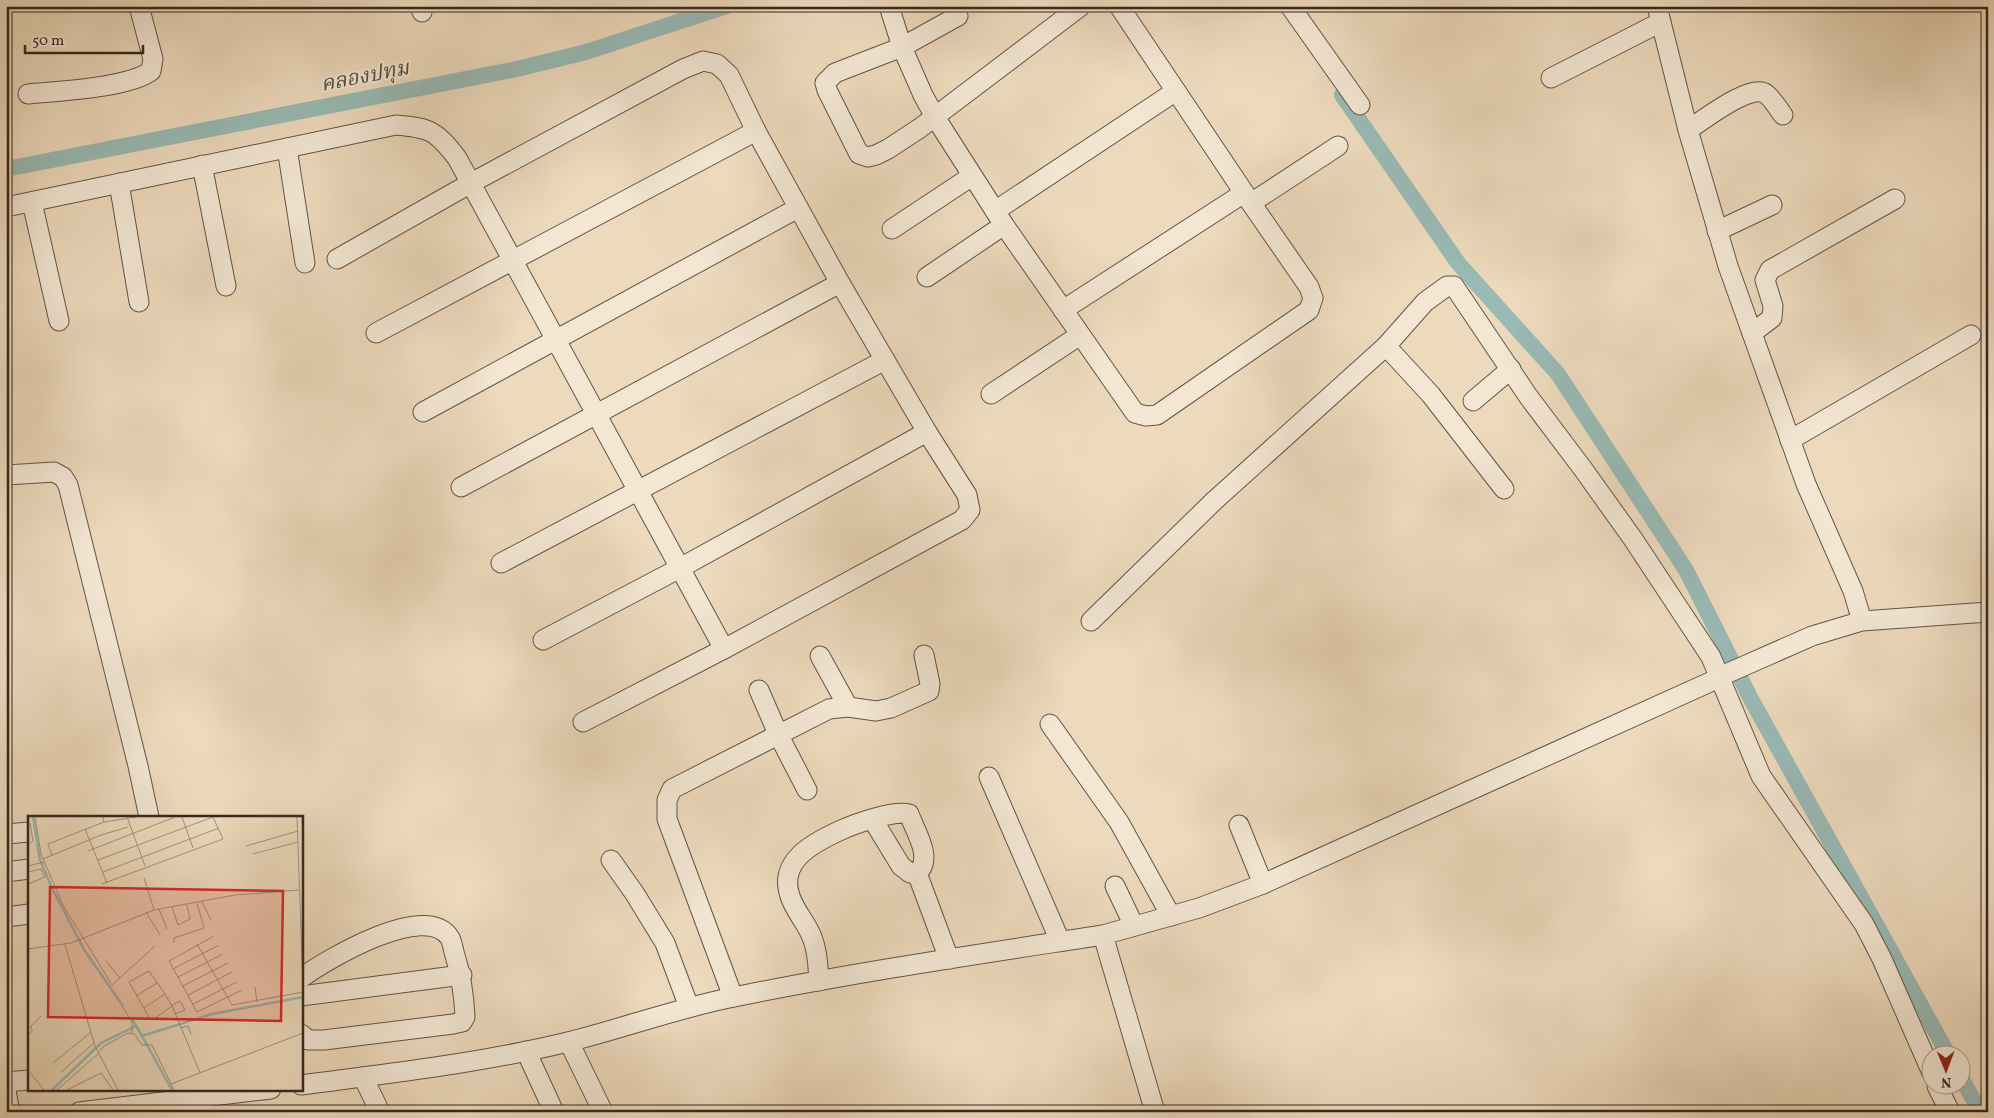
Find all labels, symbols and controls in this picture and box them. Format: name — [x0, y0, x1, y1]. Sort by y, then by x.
scale bar — [25, 22, 142, 54]
text: 50 m — [32, 31, 64, 52]
water label: คลองปทุม — [318, 54, 413, 100]
inset map — [28, 816, 302, 1090]
north arrow — [1922, 1046, 1972, 1096]
text: N — [1941, 1072, 1951, 1091]

